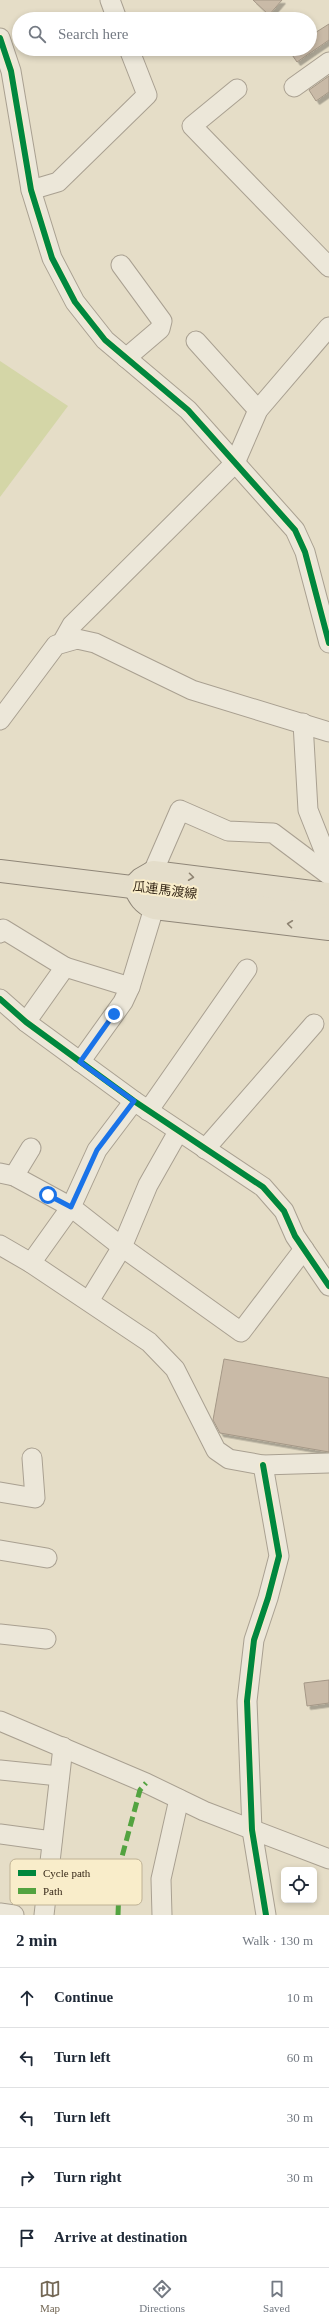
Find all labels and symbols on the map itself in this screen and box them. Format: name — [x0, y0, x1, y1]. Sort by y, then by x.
one-way arrow — [188, 872, 194, 881]
street label: 瓜連馬渡線 — [132, 879, 198, 901]
one-way arrow — [287, 920, 293, 929]
route end — [105, 1005, 123, 1023]
route start — [39, 1186, 57, 1204]
legend — [10, 1859, 142, 1905]
text: Cycle path — [43, 1867, 91, 1879]
text: Path — [43, 1885, 63, 1897]

